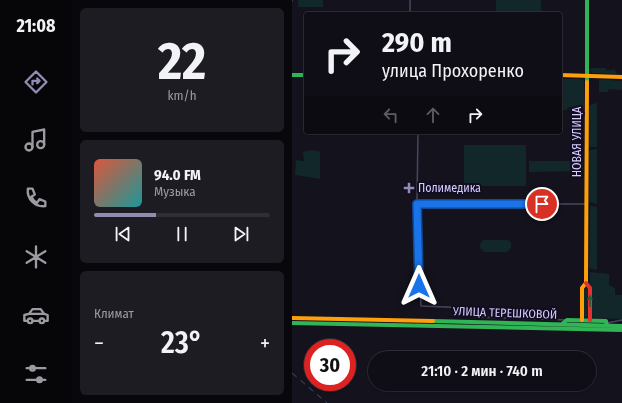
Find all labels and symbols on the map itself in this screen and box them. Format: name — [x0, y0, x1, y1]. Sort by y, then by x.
street label: НОВАЯ УЛИЦА — [570, 106, 584, 177]
place label: Полимедика — [418, 181, 481, 195]
marker: Полимедика — [403, 182, 415, 194]
pin — [525, 187, 559, 221]
position arrow — [398, 265, 440, 307]
one-way arrow — [587, 294, 593, 307]
street label: УЛИЦА ТЕРЕШКОВОЙ — [452, 303, 557, 322]
speed limit sign: 30 — [304, 339, 356, 391]

